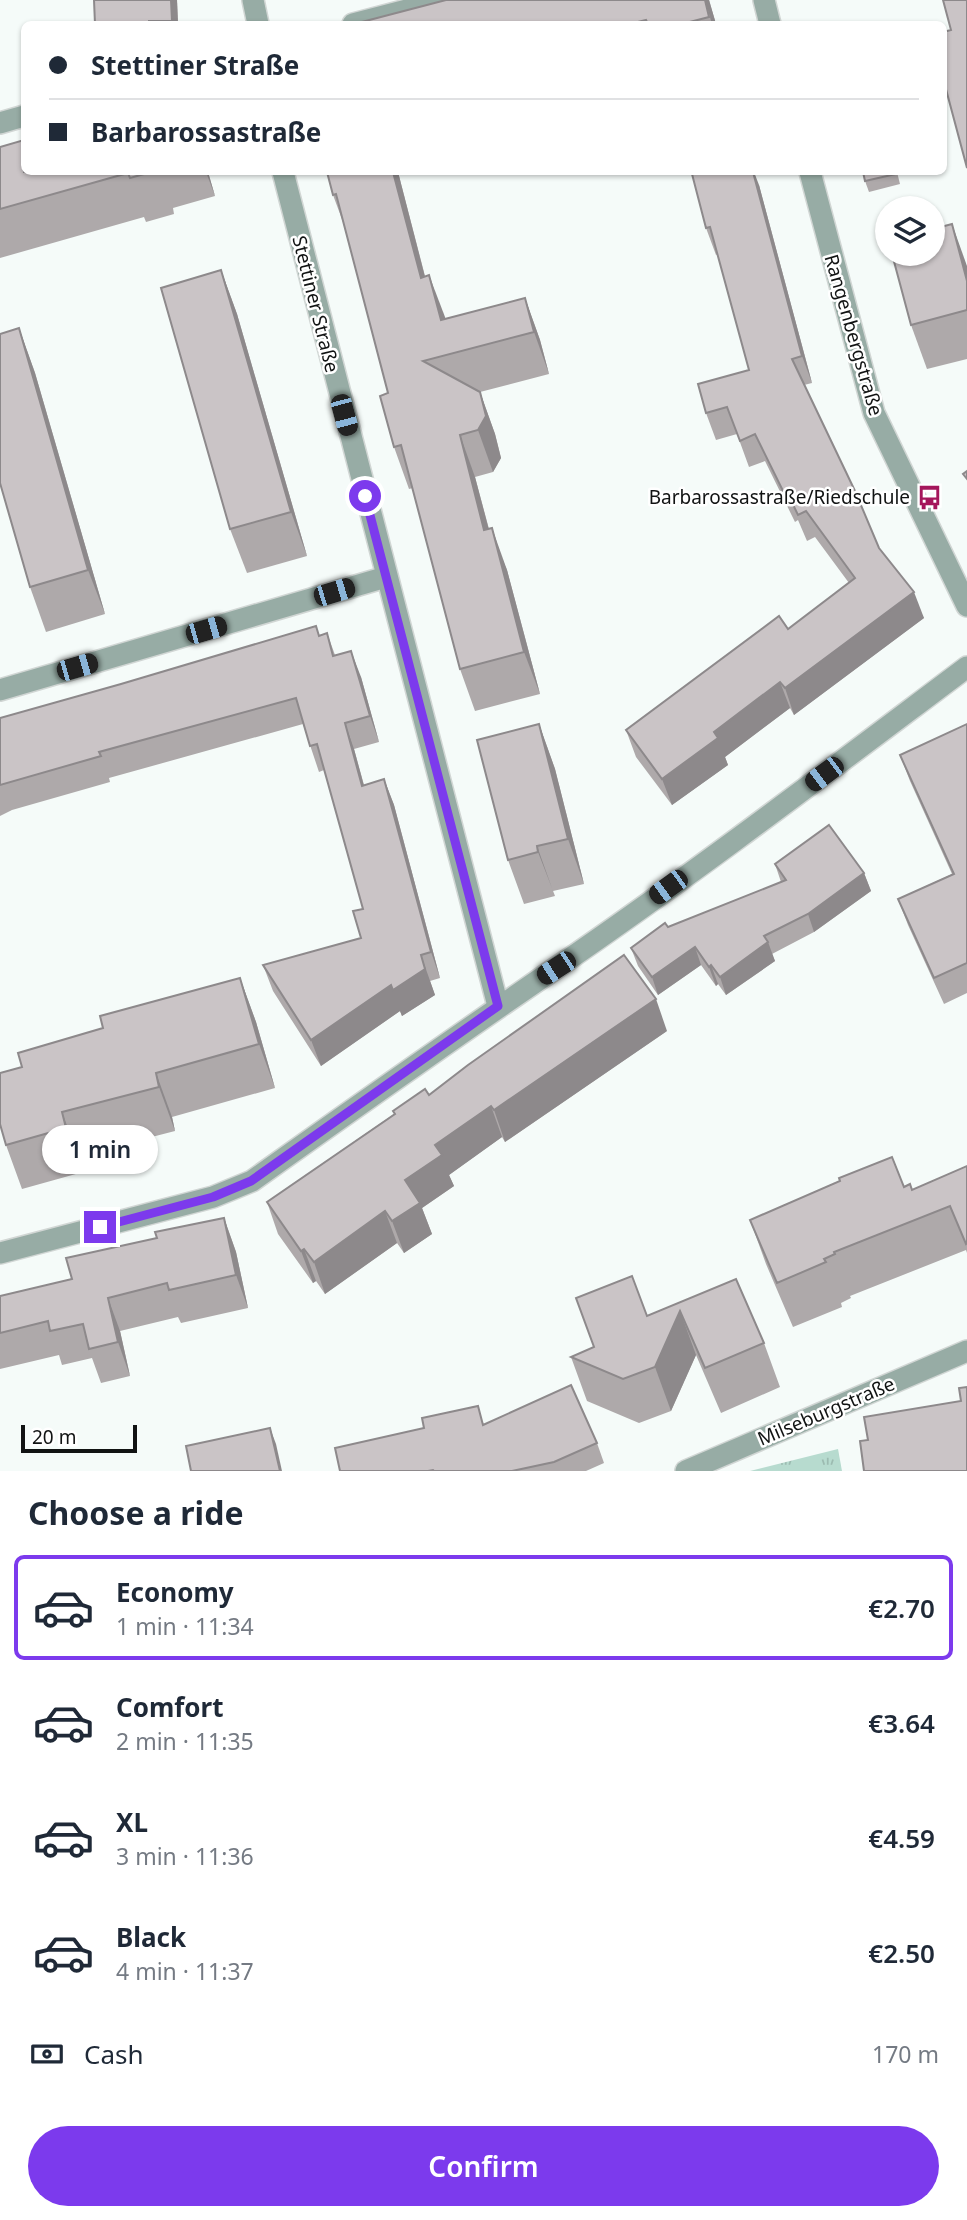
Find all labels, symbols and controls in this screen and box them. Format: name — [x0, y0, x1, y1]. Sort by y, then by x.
text: Stettiner Straße — [91, 47, 299, 83]
text: Barbarossastraße — [91, 114, 321, 150]
map controls — [875, 196, 945, 266]
button: layers — [875, 196, 945, 266]
street label: Stettiner Straße — [286, 233, 346, 375]
street label: Rangenbergstraße — [819, 251, 889, 419]
car — [329, 392, 360, 438]
route start — [349, 480, 381, 512]
bus stop icon: Barbarossastraße/Riedschule — [916, 483, 944, 511]
place label: Barbarossastraße/Riedschule — [649, 484, 910, 510]
car — [311, 576, 358, 608]
car — [183, 614, 230, 646]
car — [54, 651, 101, 683]
car — [801, 753, 848, 795]
car — [645, 866, 692, 908]
car — [533, 948, 580, 988]
callout: 1 min — [42, 1126, 158, 1174]
text: 1 min — [69, 1133, 131, 1165]
route end — [84, 1211, 116, 1243]
street label: Milseburgstraße — [754, 1370, 898, 1452]
scale bar — [21, 1422, 136, 1454]
text: 20 m — [32, 1424, 76, 1450]
text: Choose a ride — [28, 1491, 244, 1534]
text: Economy — [116, 1574, 234, 1610]
icon: car — [32, 1576, 95, 1639]
text: €2.70 — [868, 1590, 935, 1626]
text: 1 min · 11:34 — [116, 1610, 254, 1642]
text: Comfort — [116, 1689, 224, 1725]
icon: car — [32, 1691, 95, 1754]
text: €3.64 — [868, 1705, 935, 1741]
text: 2 min · 11:35 — [116, 1725, 254, 1757]
text: XL — [116, 1804, 148, 1840]
icon: car — [32, 1806, 95, 1869]
text: €4.59 — [868, 1820, 935, 1856]
text: 3 min · 11:36 — [116, 1840, 254, 1872]
text: Black — [116, 1919, 186, 1955]
icon: car — [32, 1921, 95, 1984]
text: €2.50 — [868, 1935, 935, 1971]
text: 4 min · 11:37 — [116, 1955, 254, 1987]
icon: cash — [28, 2035, 66, 2073]
text: Cash — [84, 2036, 144, 2072]
text: 170 m — [872, 2038, 939, 2070]
button: Confirm — [28, 2126, 939, 2206]

